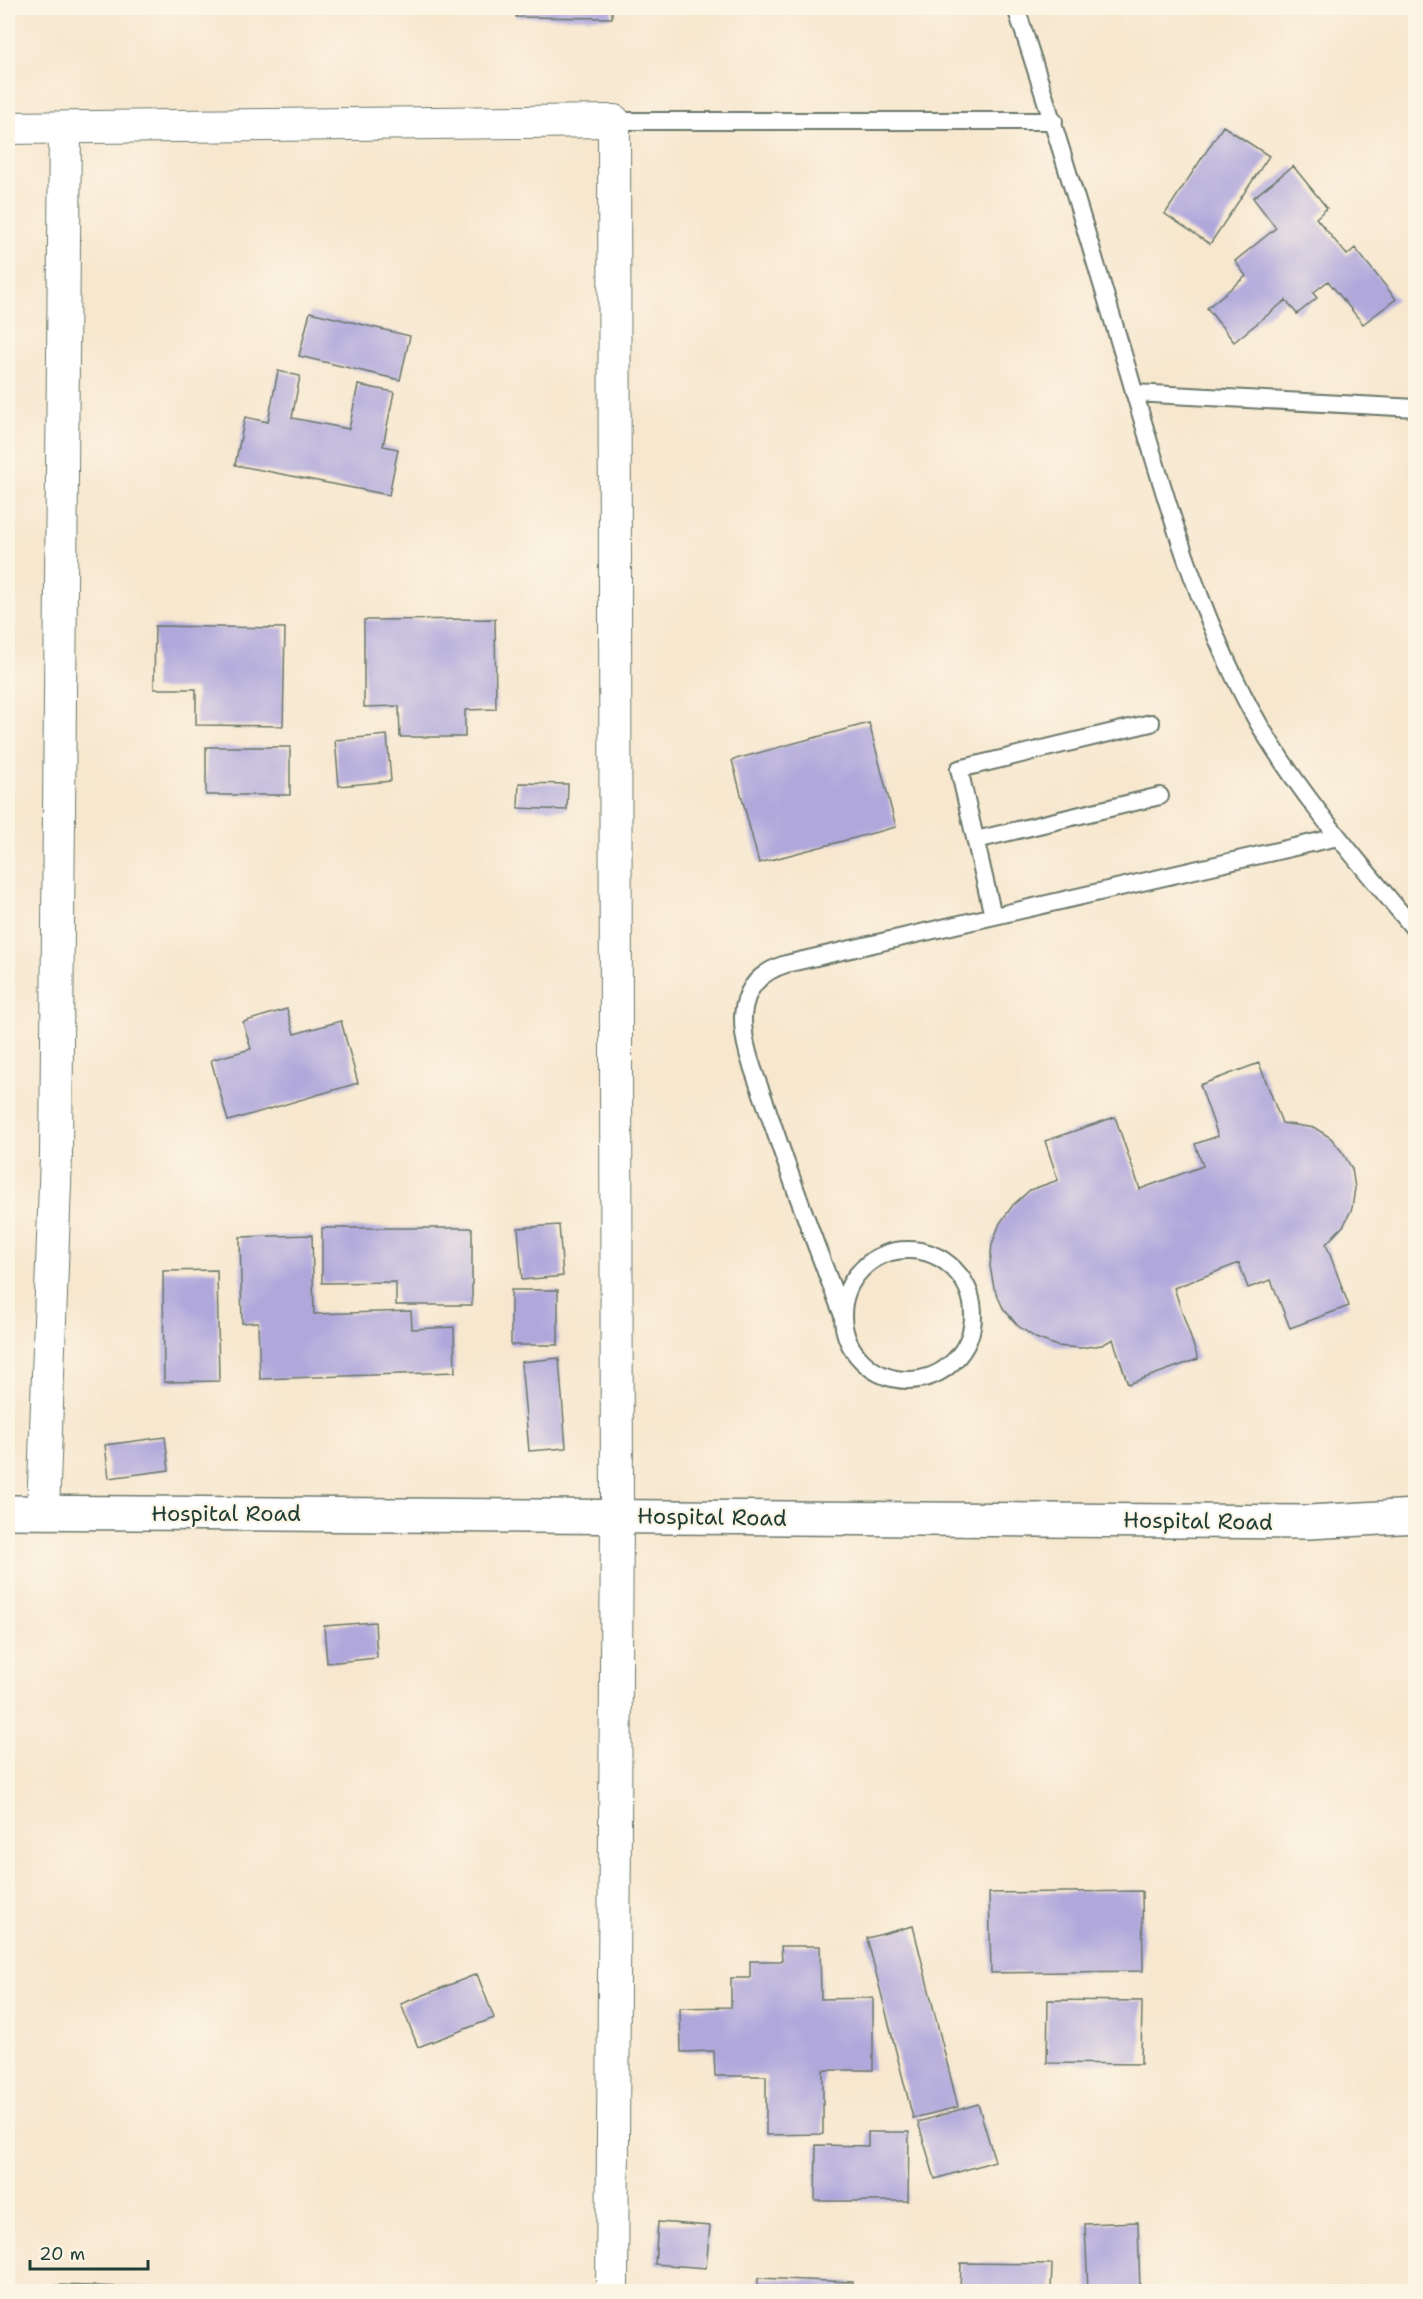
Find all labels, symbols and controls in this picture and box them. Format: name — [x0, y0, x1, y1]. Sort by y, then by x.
street label: Hospital Road — [151, 1499, 301, 1528]
street label: Hospital Road — [637, 1501, 787, 1533]
street label: Hospital Road — [1123, 1505, 1273, 1537]
scale bar — [30, 2233, 148, 2271]
text: 20 m — [39, 2242, 85, 2266]

